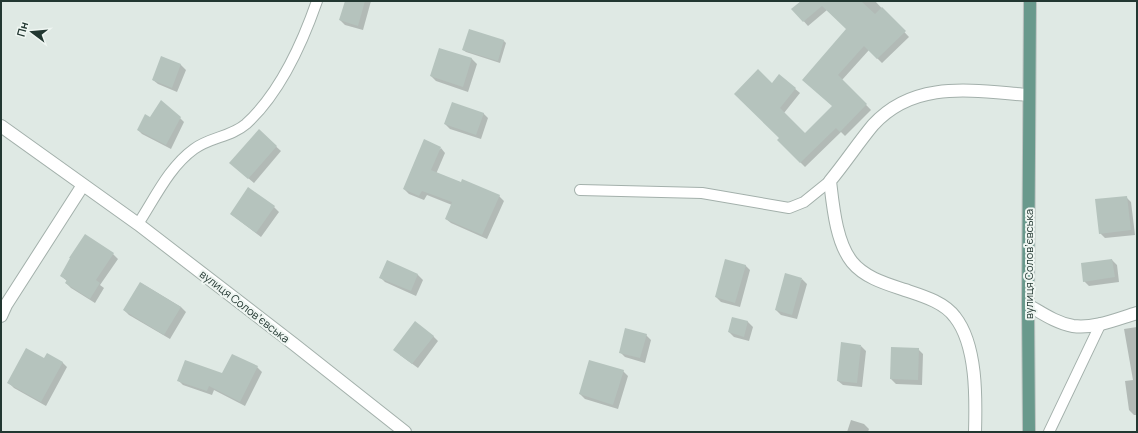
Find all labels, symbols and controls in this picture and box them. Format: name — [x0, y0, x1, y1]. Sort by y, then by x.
north arrow — [12, 12, 52, 52]
text: Пн — [13, 20, 31, 38]
street label: вулиця Соловʼєвська — [1021, 209, 1036, 319]
street label: вулиця Соловʼєвська — [197, 266, 293, 346]

